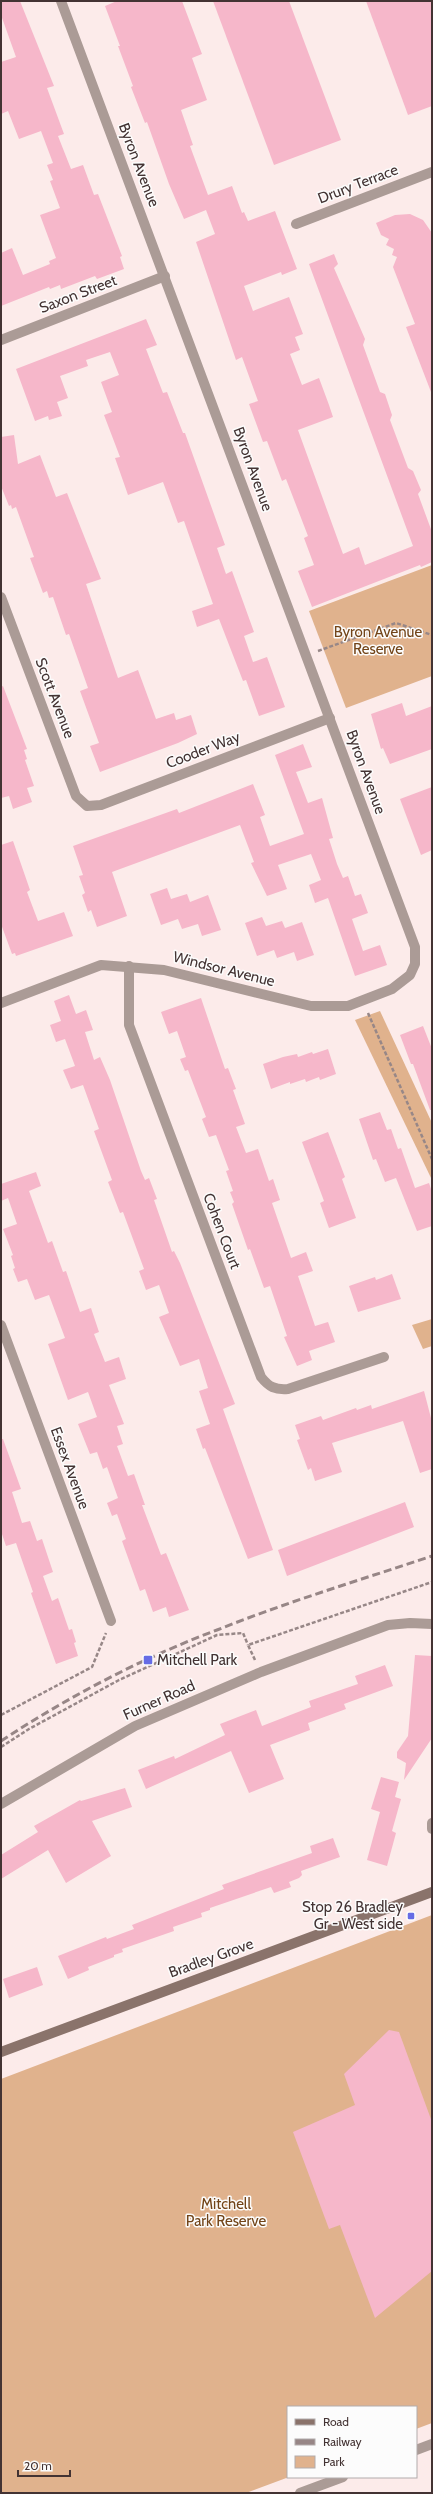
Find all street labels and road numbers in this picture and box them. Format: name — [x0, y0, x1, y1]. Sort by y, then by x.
street label: Byron Avenue — [115, 121, 163, 210]
street label: Drury Terrace — [315, 160, 401, 208]
street label: Saxon Street — [37, 271, 119, 317]
street label: Byron Avenue — [229, 424, 277, 514]
street label: Scott Avenue — [31, 655, 79, 741]
street label: Byron Avenue — [342, 727, 390, 817]
street label: Cooder Way — [163, 728, 243, 772]
street label: Windsor Avenue — [171, 948, 277, 990]
street label: Cohen Court — [199, 1191, 245, 1271]
street label: Essex Avenue — [47, 1424, 93, 1512]
street label: Furner Road — [120, 1676, 198, 1724]
street label: Bradley Grove — [166, 1934, 256, 1982]

